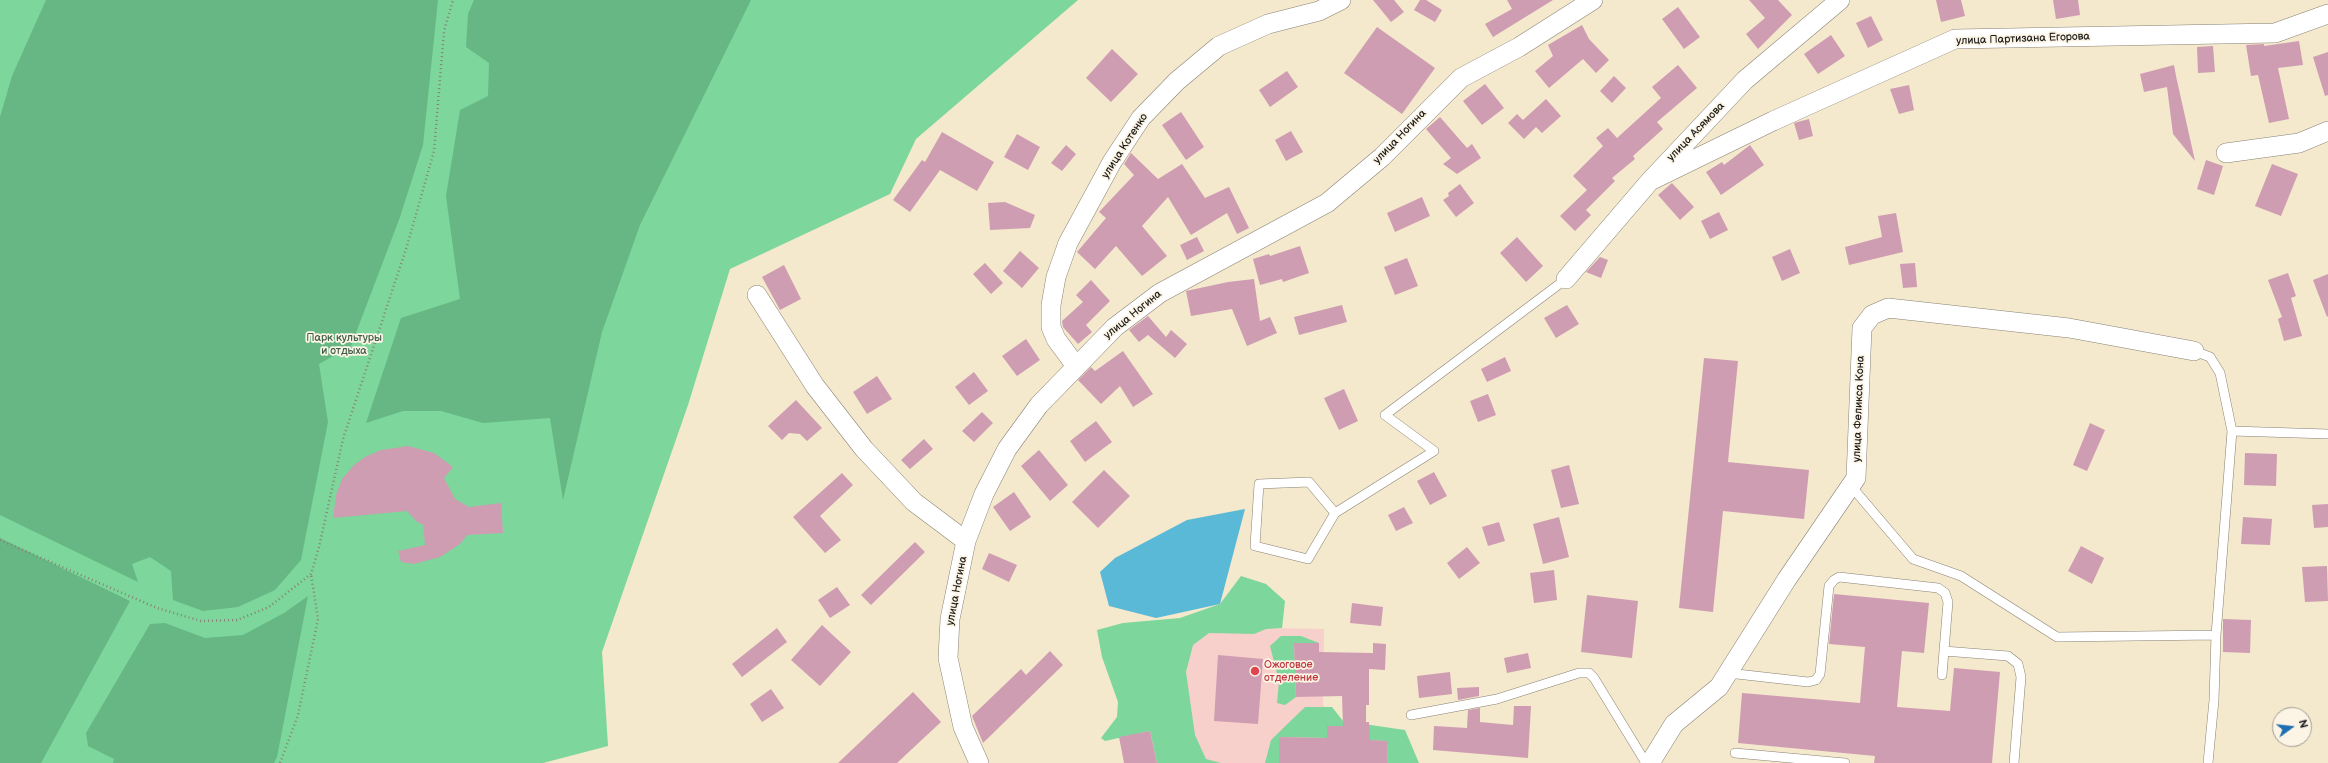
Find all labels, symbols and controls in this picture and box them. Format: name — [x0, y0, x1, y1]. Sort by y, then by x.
street label: улица Партизана Егорова — [1956, 30, 2090, 48]
street label: улица Асямова — [1665, 100, 1727, 164]
street label: улица Ногина — [1371, 107, 1429, 167]
street label: улица Котенко — [1099, 111, 1151, 181]
street label: улица Ногина — [1101, 288, 1165, 342]
park label: Парк культуры и отдыха — [306, 331, 382, 357]
street label: улица Феликса Кона — [1851, 356, 1867, 462]
street label: улица Ногина — [944, 555, 970, 627]
place label: Ожоговое отделение — [1264, 658, 1318, 684]
marker: Ожоговое отделение — [1249, 665, 1261, 677]
north arrow — [2272, 707, 2312, 747]
text: N — [2296, 718, 2310, 730]

